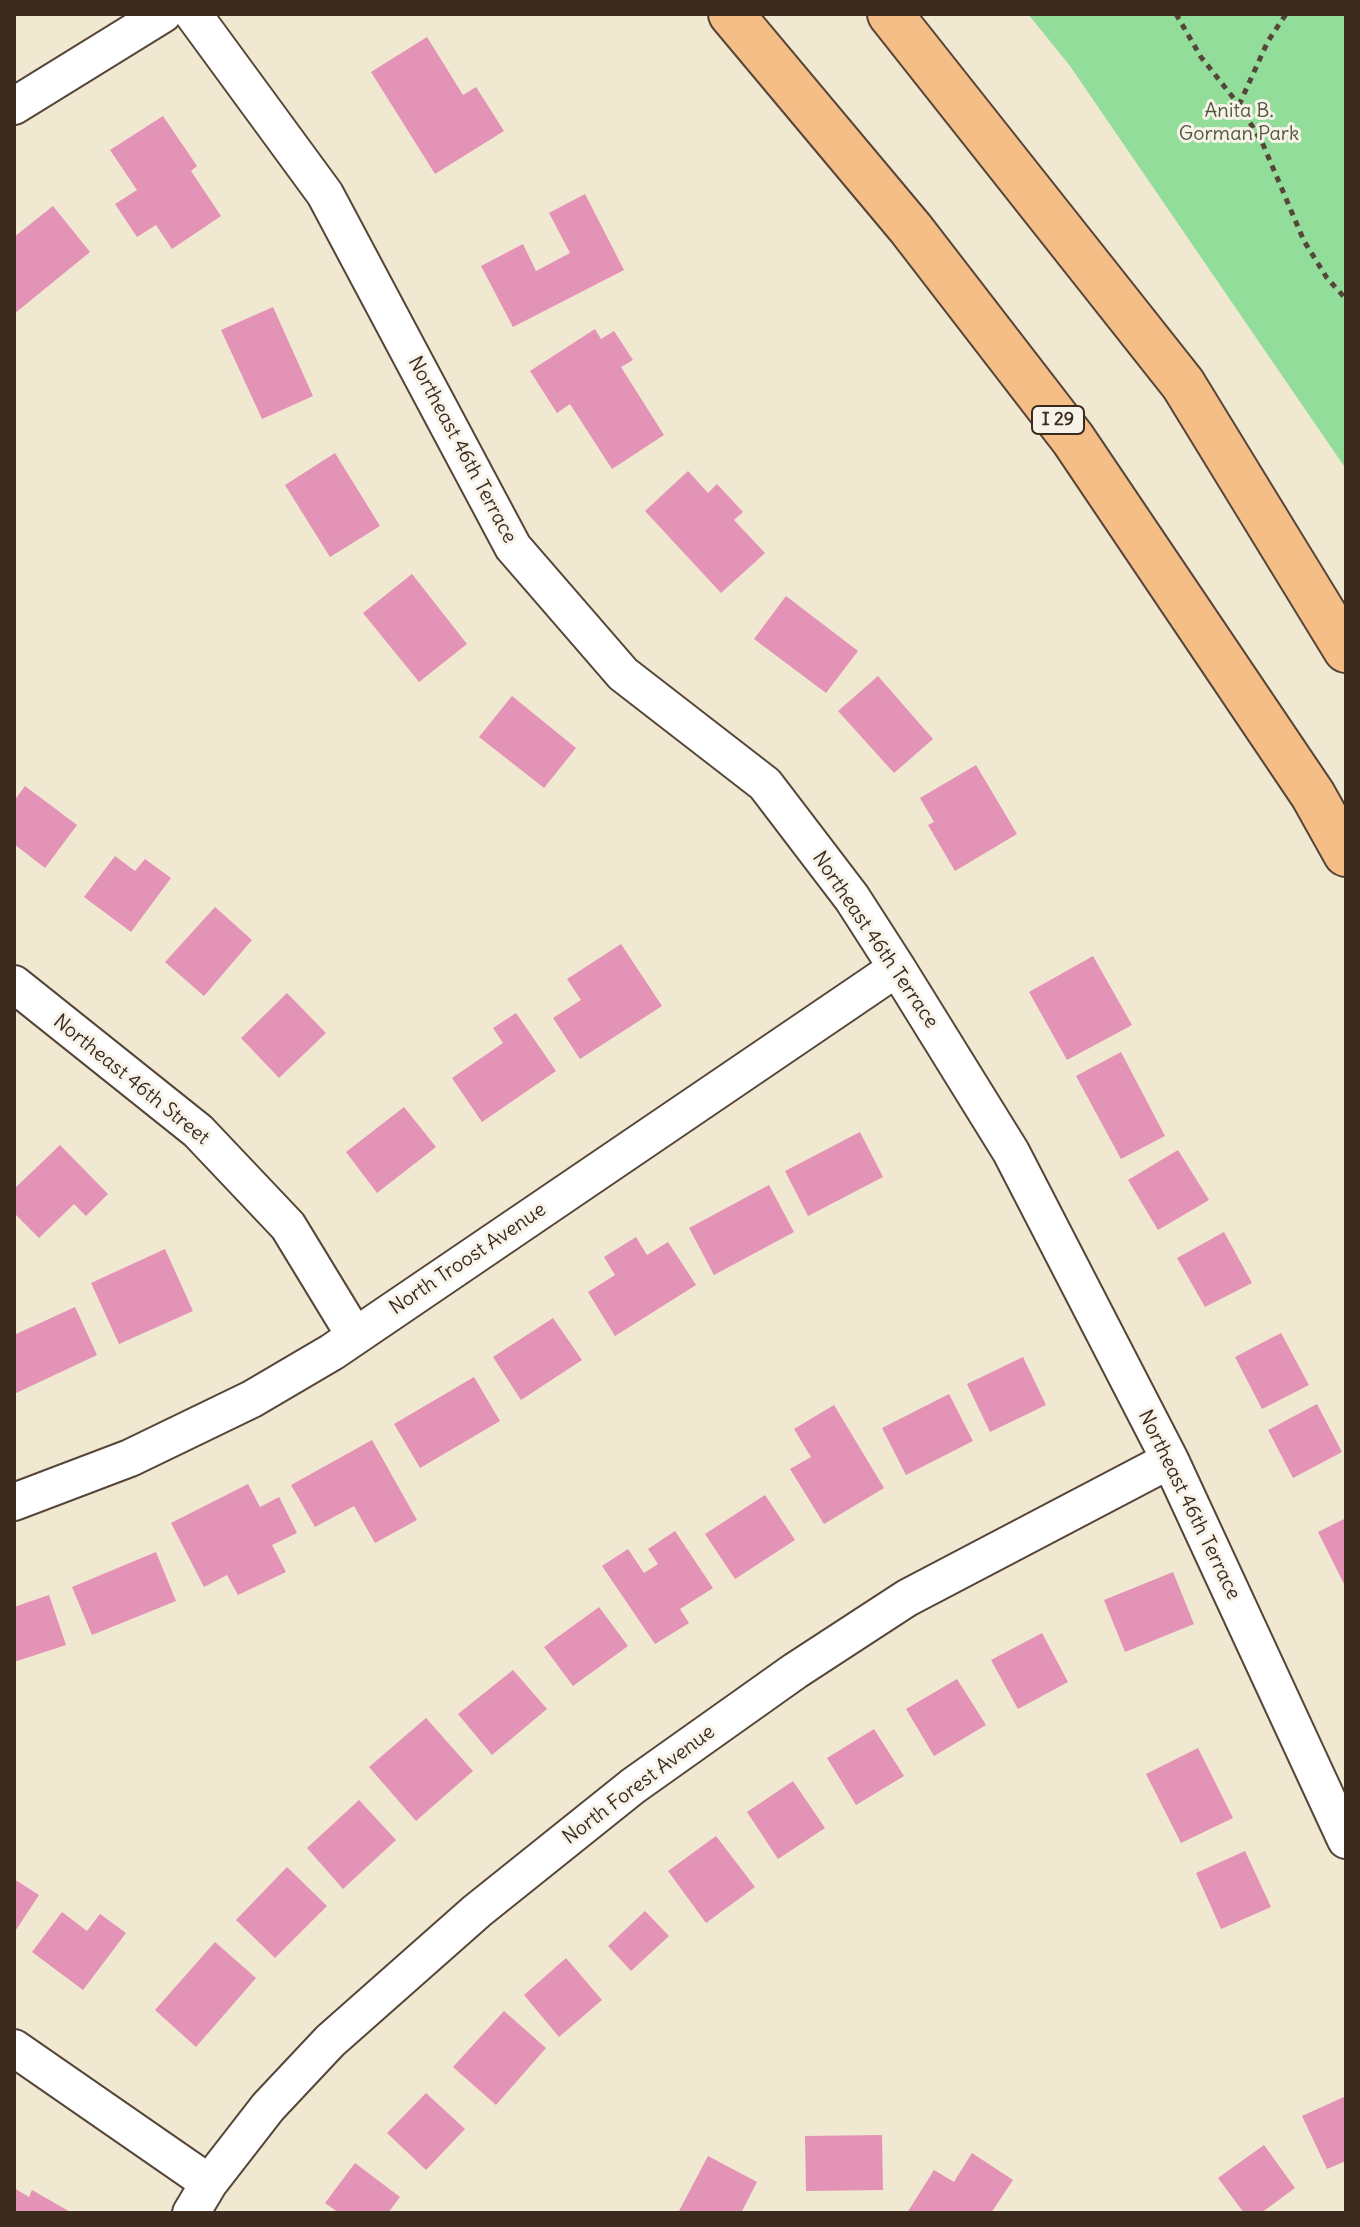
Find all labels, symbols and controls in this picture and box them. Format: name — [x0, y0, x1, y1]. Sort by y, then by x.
park label: Anita B. Gorman Park — [1179, 99, 1299, 146]
street label: Northeast 46th Terrace — [403, 352, 521, 548]
road number: I 29 — [1032, 406, 1084, 434]
street label: Northeast 46th Terrace — [807, 847, 943, 1033]
street label: Northeast 46th Street — [48, 1010, 214, 1150]
street label: North Troost Avenue — [385, 1198, 551, 1320]
street label: Northeast 46th Terrace — [1133, 1406, 1245, 1604]
street label: North Forest Avenue — [558, 1720, 720, 1850]

